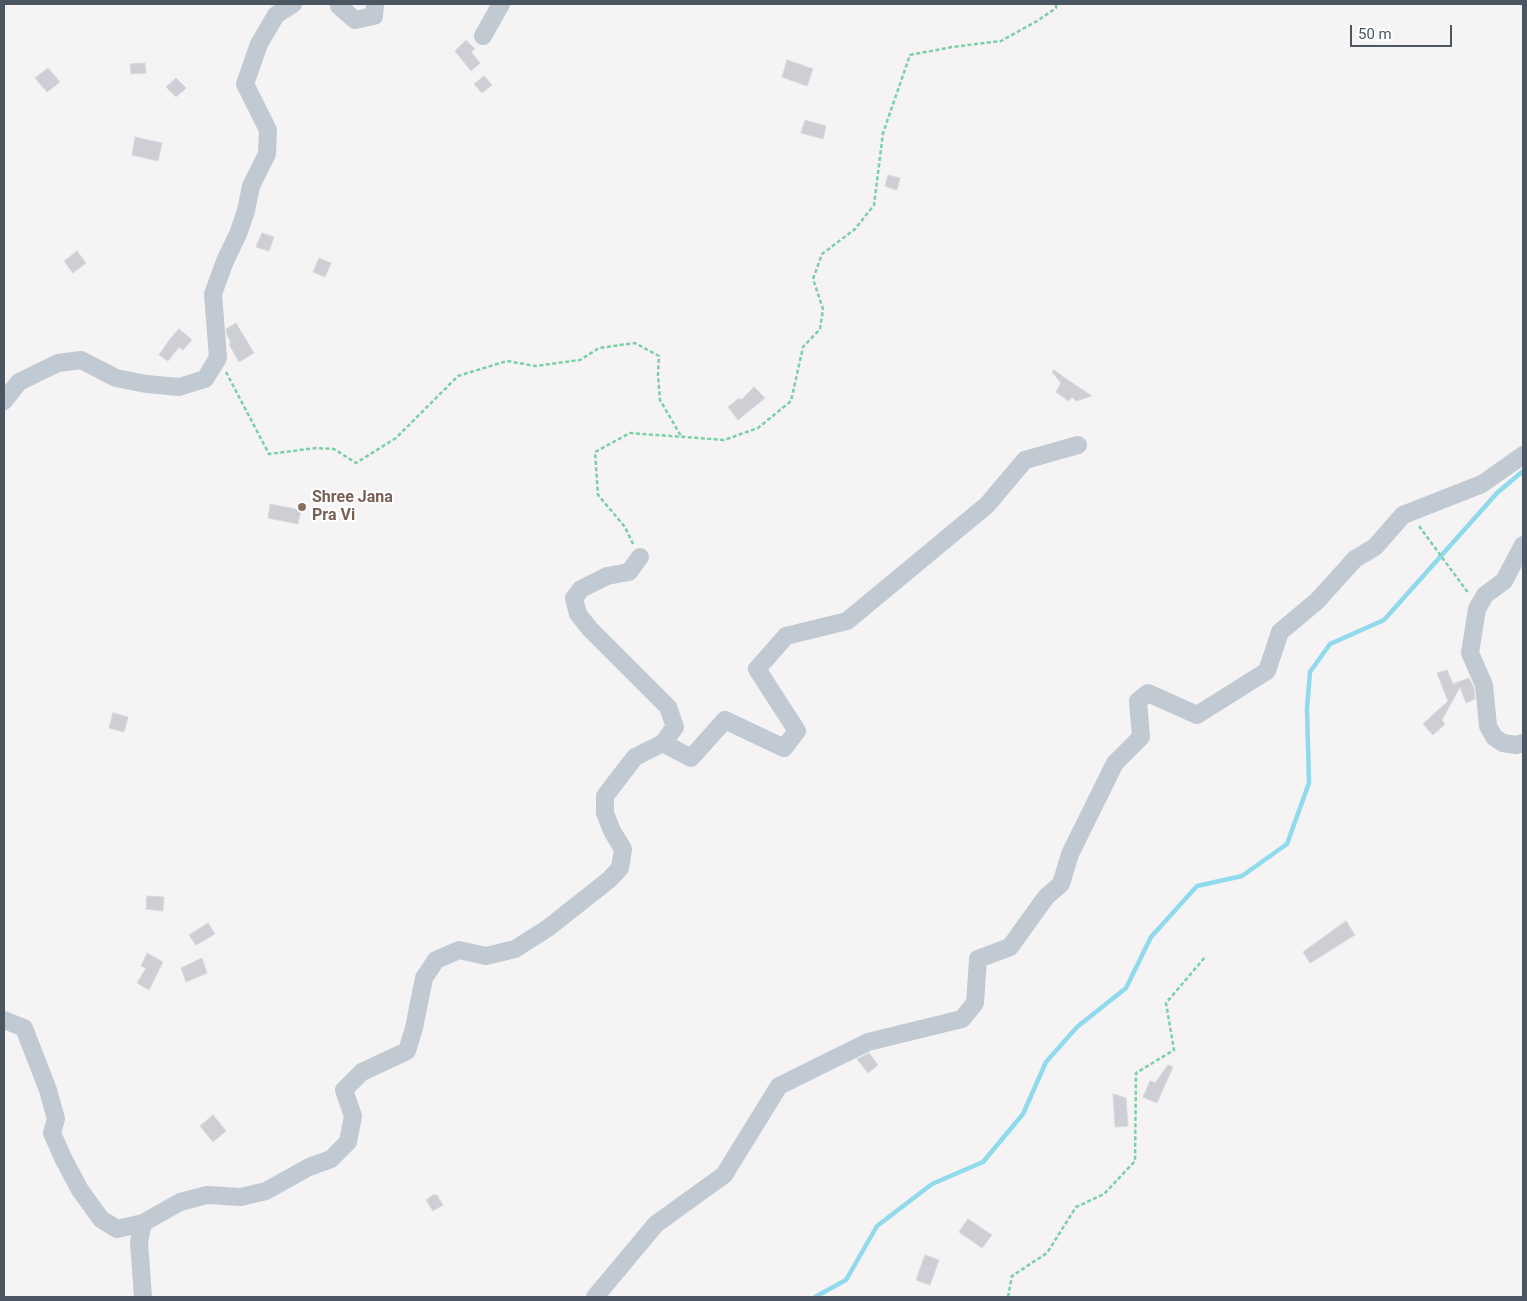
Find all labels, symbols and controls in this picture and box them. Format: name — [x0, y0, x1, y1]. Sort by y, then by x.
scale bar — [1352, 15, 1454, 47]
text: 50 m — [1358, 25, 1392, 43]
place label: Shree Jana Pra Vi — [312, 488, 393, 526]
marker: Shree Jana Pra Vi — [296, 501, 308, 513]

